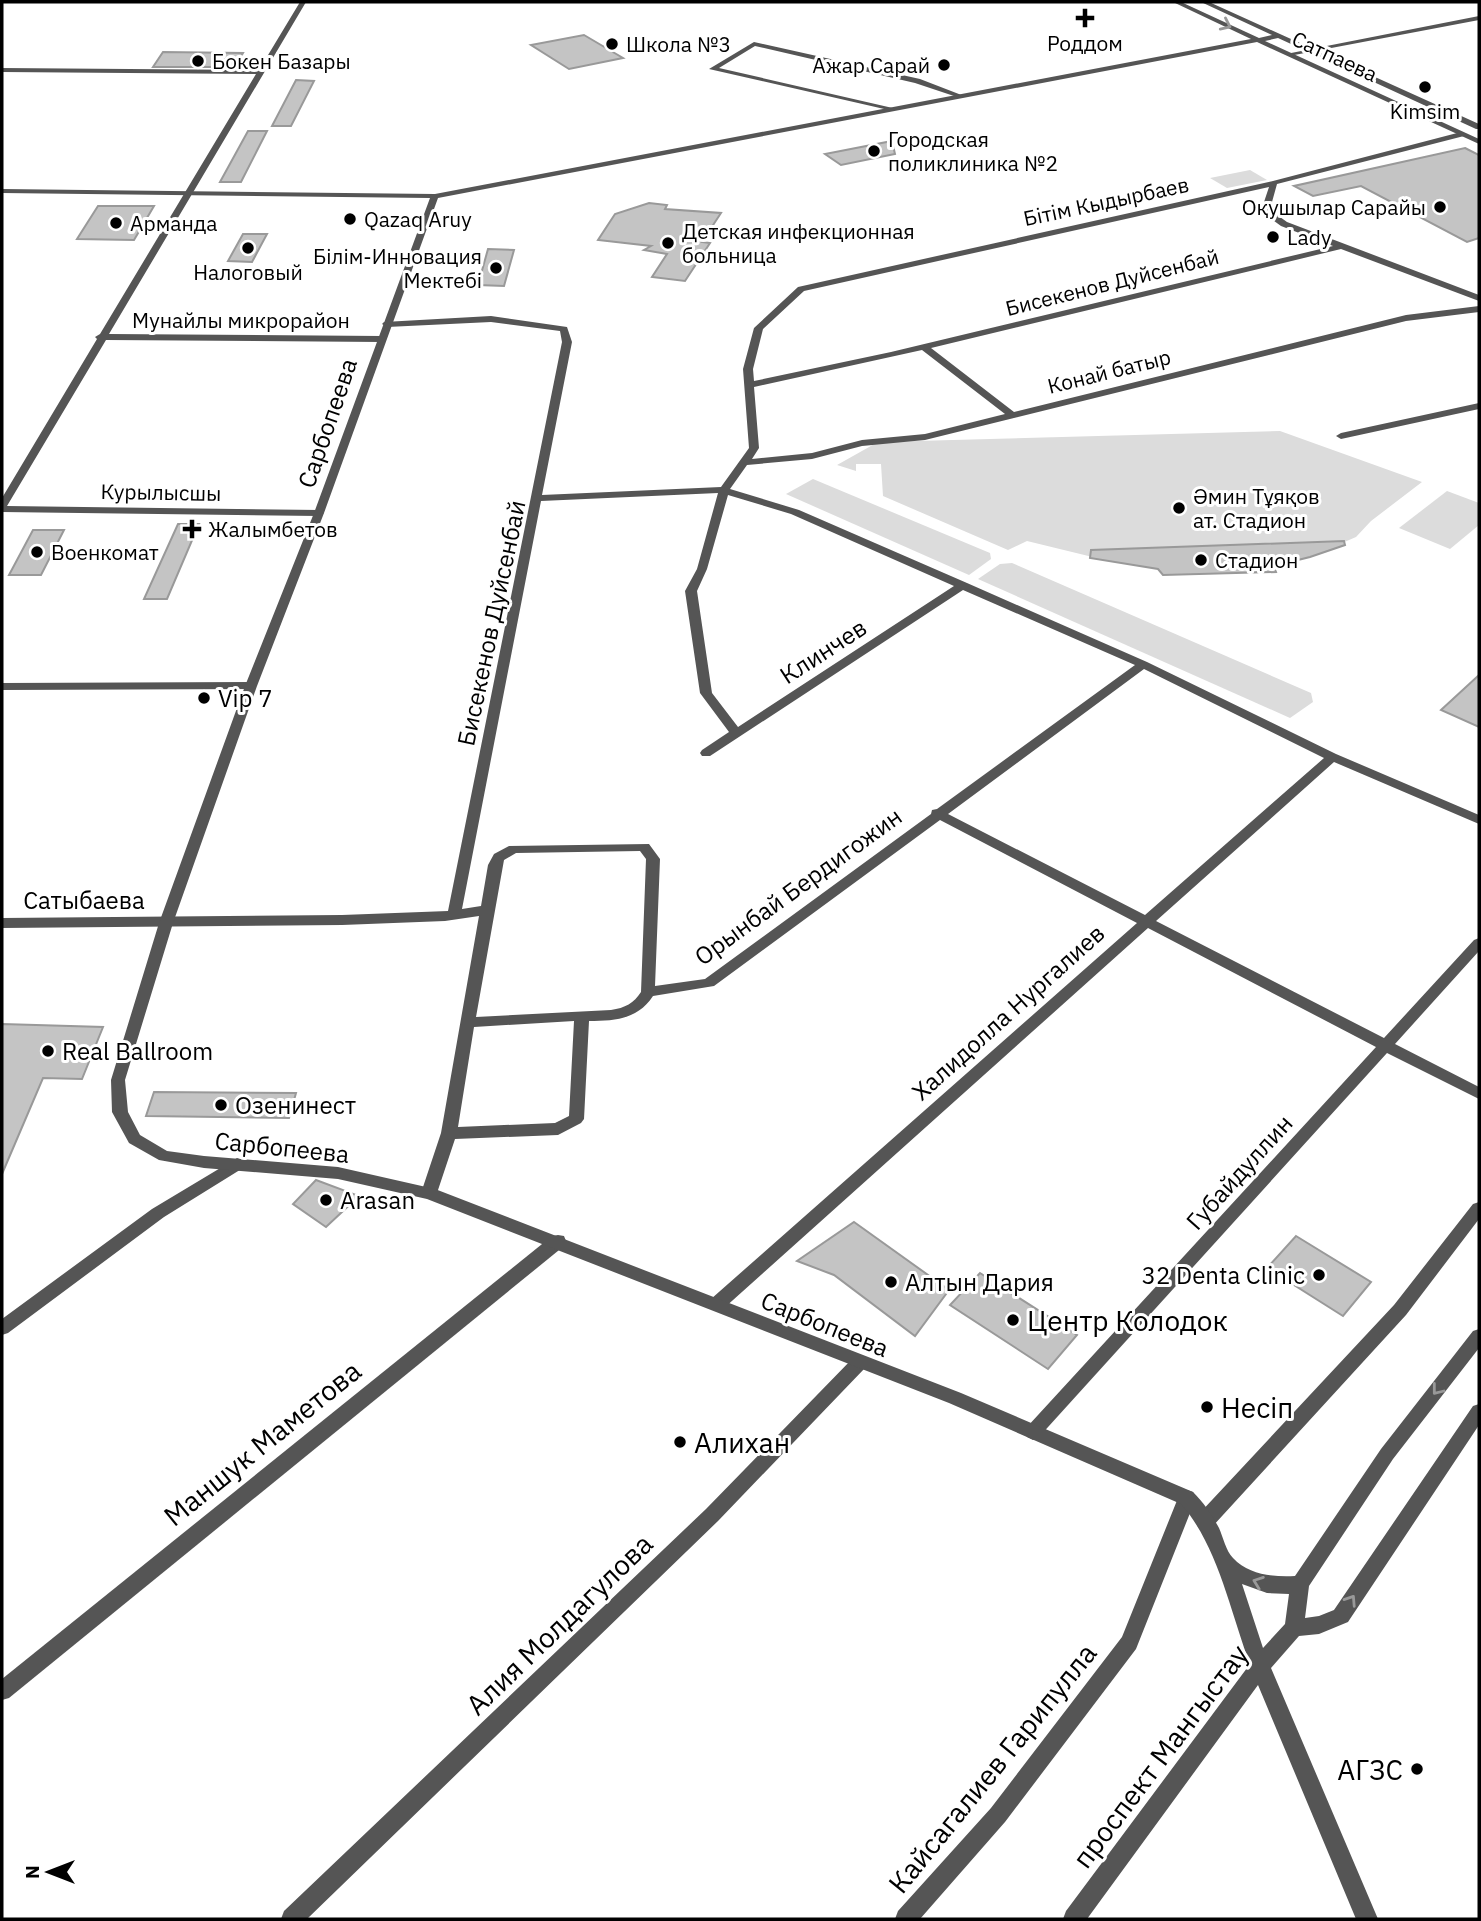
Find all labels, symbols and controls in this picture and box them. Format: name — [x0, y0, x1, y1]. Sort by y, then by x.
marker: Роддом — [1075, 8, 1095, 28]
one-way arrow — [1219, 17, 1232, 31]
street label: Сатпаева — [1288, 24, 1382, 88]
place label: Роддом — [1047, 29, 1123, 57]
place label: Школа №3 — [626, 30, 731, 58]
marker: Школа №3 — [604, 36, 620, 52]
place label: Бокен Базары — [212, 47, 351, 75]
place label: Ажар Сарай — [812, 51, 930, 79]
marker: Бокен Базары — [190, 53, 206, 69]
marker: Ажар Сарай — [936, 57, 952, 73]
marker: Kimsim — [1417, 79, 1433, 95]
place label: Kimsim — [1390, 97, 1460, 125]
place label: Городская поликлиника №2 — [888, 125, 1058, 177]
marker: Городская поликлиника №2 — [866, 143, 882, 159]
street label: Бiтiм Кыдырбаев — [1021, 170, 1191, 232]
place label: Оқушылар Сарайы — [1242, 193, 1426, 221]
marker: Оқушылар Сарайы — [1432, 199, 1448, 215]
place label: Qazaq Aruy — [364, 205, 472, 233]
place label: Арманда — [130, 209, 218, 237]
marker: Qazaq Aruy — [342, 211, 358, 227]
marker: Арманда — [108, 215, 124, 231]
place label: Детская инфекционная больница — [682, 217, 915, 269]
place label: Lady — [1287, 223, 1332, 251]
marker: Lady — [1265, 229, 1281, 245]
marker: Детская инфекционная больница — [660, 235, 676, 251]
marker: Налоговый — [240, 240, 256, 256]
place label: Білім-Инновация Мектебі — [313, 242, 482, 294]
street label: Бисекенов Дуйсенбай — [1002, 242, 1222, 322]
place label: Налоговый — [193, 258, 303, 286]
marker: Білім-Инновация Мектебі — [488, 260, 504, 276]
street label: Мунайлы микрорайон — [132, 306, 350, 334]
street label: Конай батыр — [1044, 342, 1174, 400]
street label: Сарбопеева — [290, 354, 364, 492]
street label: Курылысшы — [100, 477, 222, 507]
place label: Әмин Тұяқов ат. Стадион — [1193, 482, 1320, 534]
street label: Бисекенов Дуйсенбай — [449, 497, 533, 749]
marker: Әмин Тұяқов ат. Стадион — [1171, 500, 1187, 516]
place label: Жалымбетов — [208, 515, 338, 543]
marker: Жалымбетов — [182, 519, 202, 539]
place label: Военкомат — [51, 538, 159, 566]
marker: Военкомат — [29, 544, 45, 560]
place label: Стадион — [1215, 546, 1298, 574]
marker: Стадион — [1193, 552, 1209, 568]
street label: Клинчев — [773, 611, 873, 691]
place label: Vip 7 — [218, 682, 273, 714]
marker: Vip 7 — [196, 690, 212, 706]
street label: Орынбай Бердигожин — [688, 800, 908, 972]
street label: Сатыбаева — [23, 884, 145, 916]
street label: Халидолла Нургалиев — [905, 917, 1111, 1107]
place label: Real Ballroom — [62, 1035, 213, 1067]
marker: Real Ballroom — [40, 1043, 56, 1059]
place label: Озенинест — [235, 1089, 356, 1121]
marker: Озенинест — [213, 1097, 229, 1113]
street label: Губайдуллин — [1179, 1108, 1299, 1236]
street label: Сарбопеева — [213, 1124, 351, 1170]
place label: Arasan — [340, 1184, 415, 1216]
marker: Arasan — [318, 1192, 334, 1208]
place label: 32 Denta Clinic — [1142, 1259, 1305, 1291]
place label: Алтын Дария — [905, 1266, 1054, 1298]
marker: 32 Denta Clinic — [1311, 1267, 1327, 1283]
marker: Алтын Дария — [883, 1274, 899, 1290]
street label: Сарбопеева — [756, 1284, 894, 1364]
place label: Центр Колодок — [1027, 1302, 1228, 1339]
marker: Центр Колодок — [1005, 1312, 1021, 1328]
street label: Маншук Маметова — [156, 1352, 368, 1534]
one-way arrow — [1433, 1382, 1446, 1394]
place label: Несіп — [1221, 1389, 1293, 1426]
marker: Несіп — [1199, 1399, 1215, 1415]
place label: Алихан — [694, 1424, 790, 1461]
marker: Алихан — [672, 1434, 688, 1450]
street label: Алия Молдагулова — [458, 1525, 660, 1723]
one-way arrow — [1253, 1577, 1265, 1591]
one-way arrow — [1343, 1595, 1356, 1608]
street label: Кайсагалиев Гарипулла — [880, 1635, 1104, 1901]
street label: проспект Мангыстау — [1064, 1637, 1256, 1875]
place label: АГЗС — [1337, 1751, 1403, 1788]
marker: АГЗС — [1409, 1761, 1425, 1777]
north arrow — [14, 1837, 84, 1907]
text: N — [20, 1865, 44, 1879]

